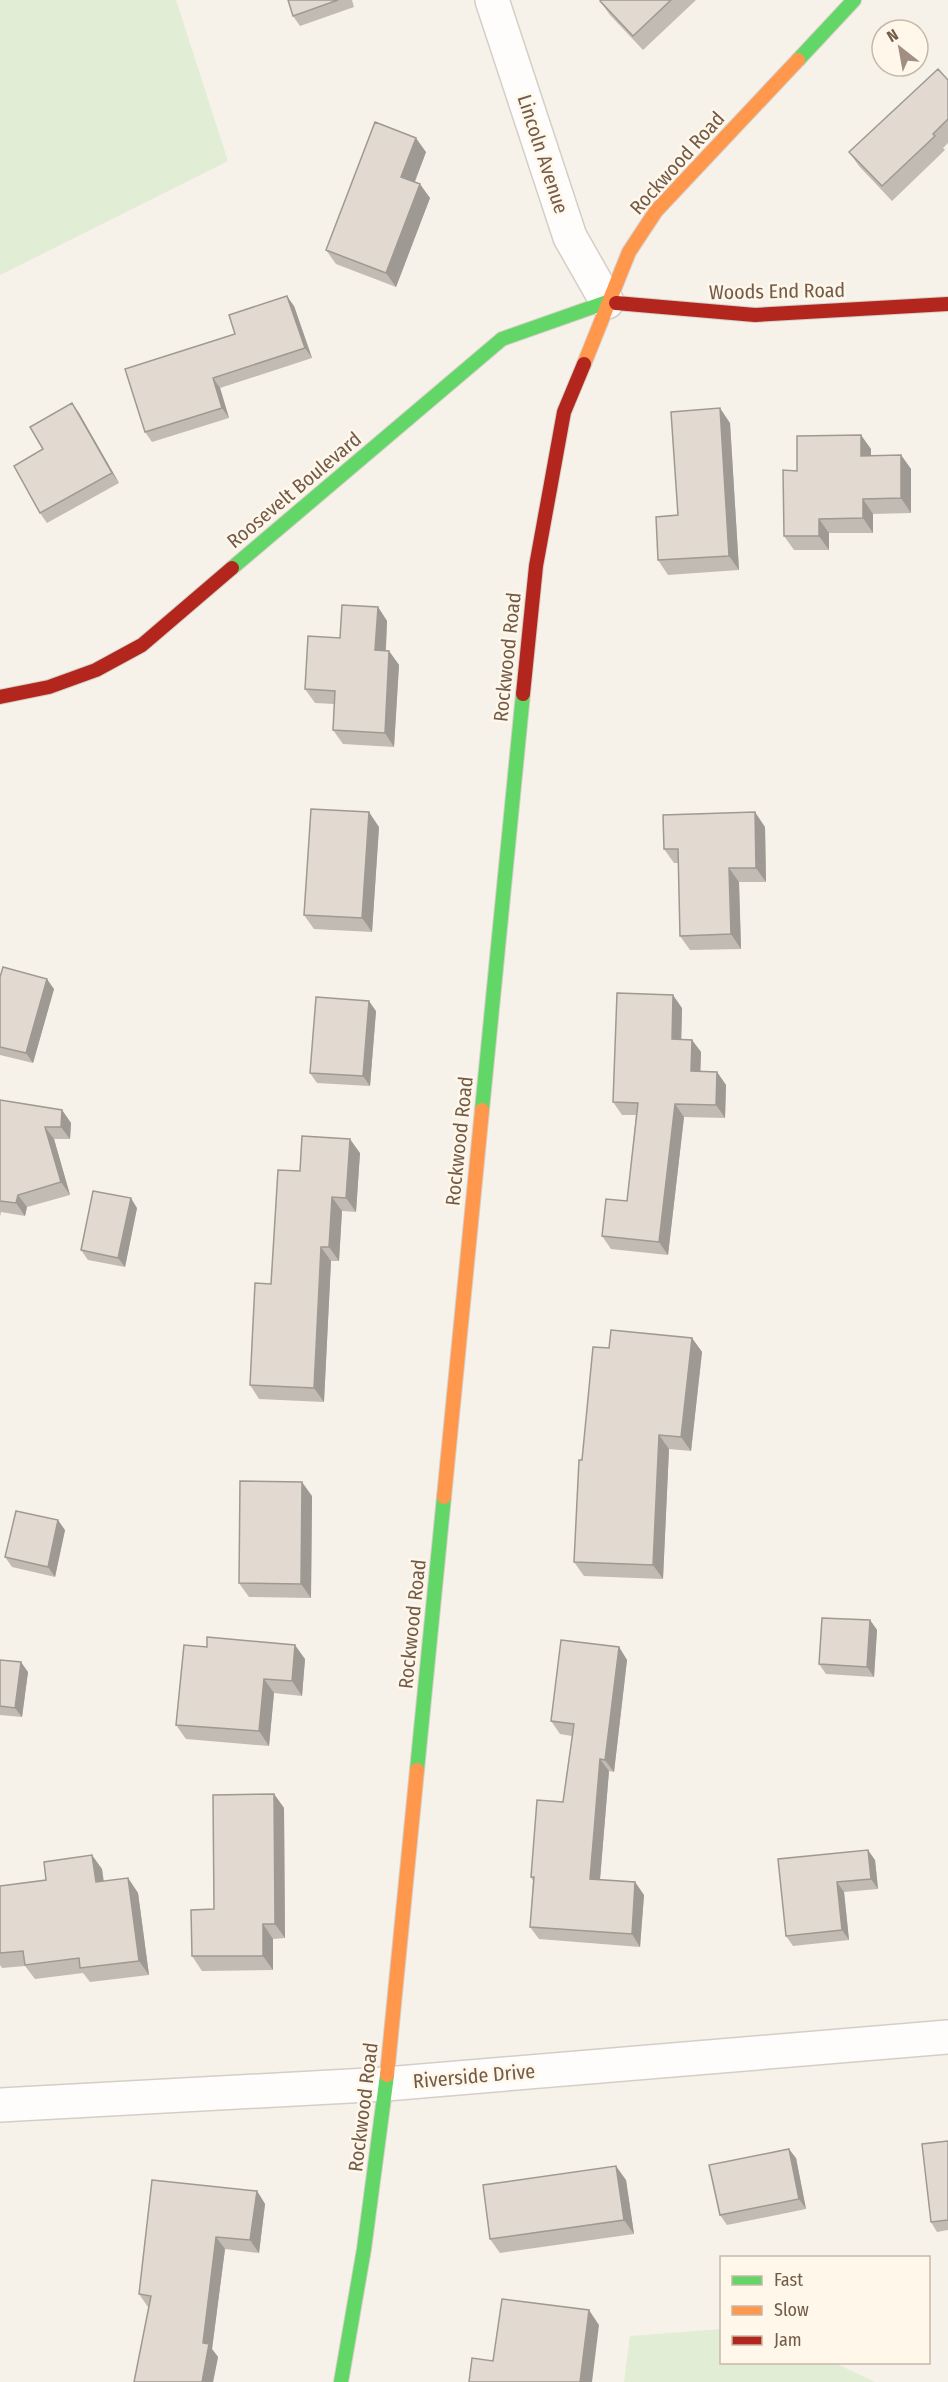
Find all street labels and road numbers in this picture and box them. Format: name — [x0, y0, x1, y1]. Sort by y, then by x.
street label: Lincoln Avenue — [512, 91, 574, 217]
street label: Rockwood Road — [625, 107, 729, 219]
street label: Woods End Road — [709, 278, 845, 304]
street label: Roosevelt Boulevard — [222, 427, 366, 553]
street label: Rockwood Road — [488, 591, 526, 723]
street label: Rockwood Road — [440, 1075, 478, 1207]
street label: Rockwood Road — [393, 1558, 431, 1690]
street label: Rockwood Road — [343, 2041, 383, 2173]
street label: Riverside Drive — [412, 2059, 536, 2093]

